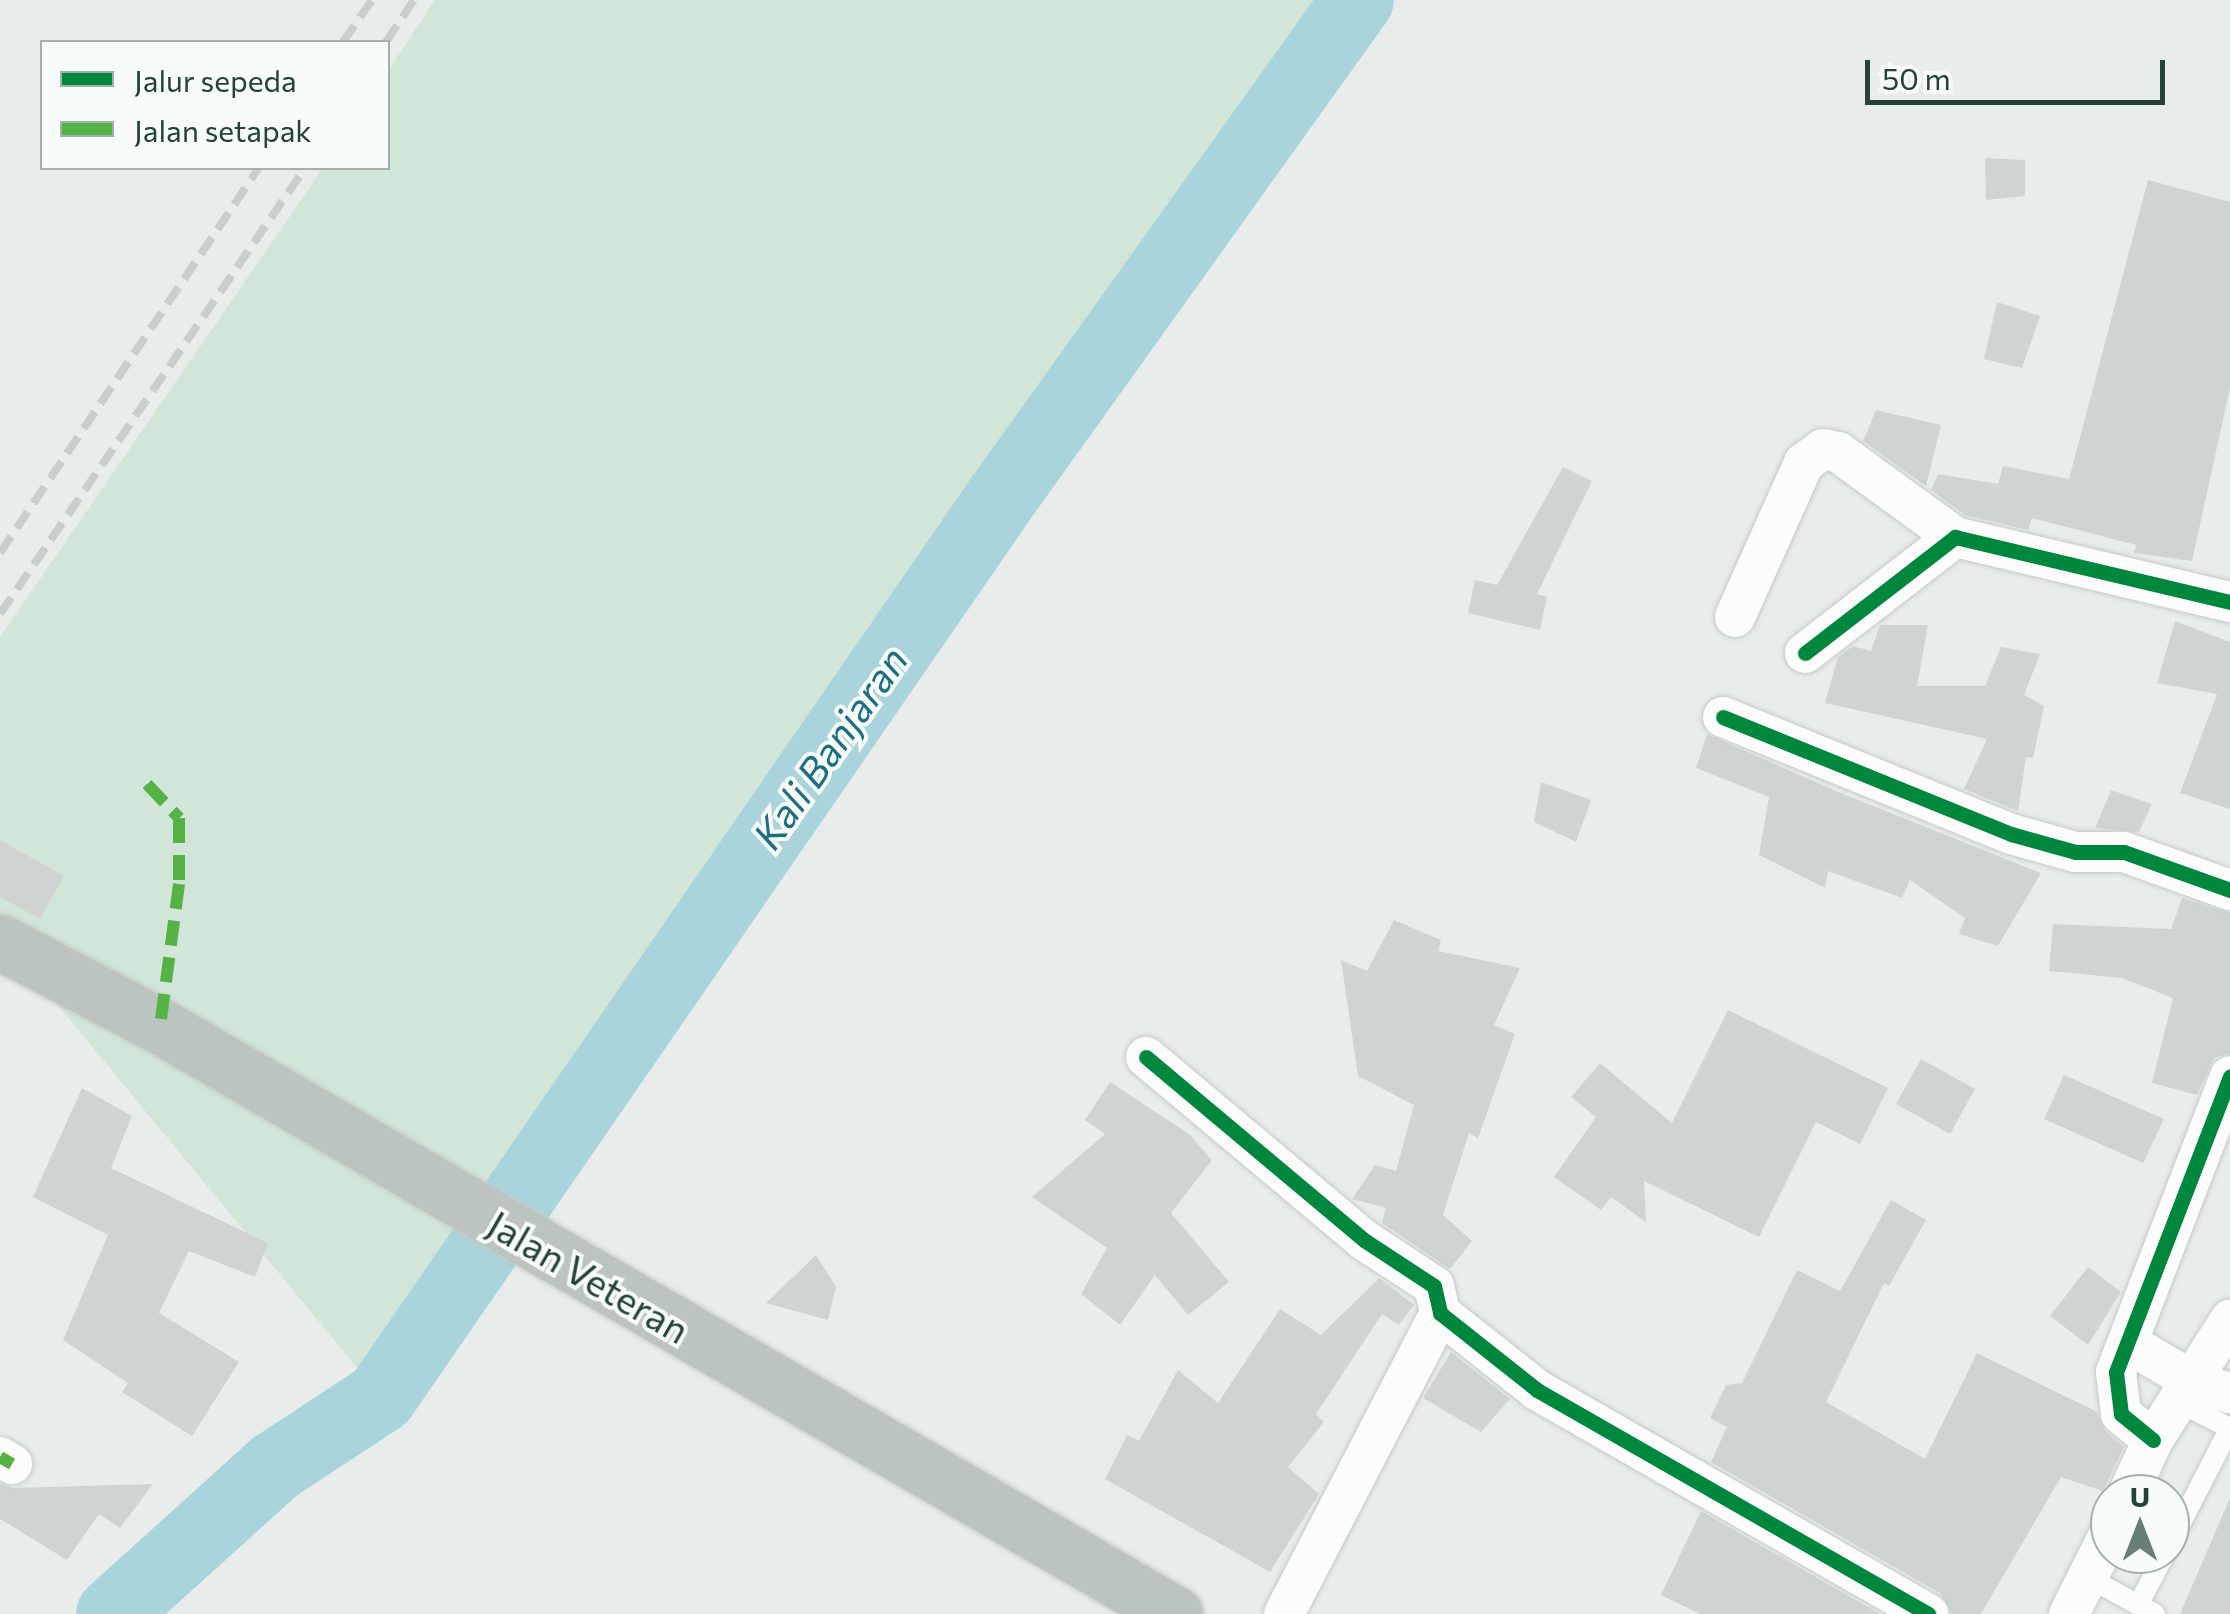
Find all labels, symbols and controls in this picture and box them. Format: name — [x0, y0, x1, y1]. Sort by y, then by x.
legend — [40, 40, 390, 170]
scale bar — [1870, 40, 2170, 102]
text: 50 m — [1882, 59, 1951, 96]
text: Jalur sepeda — [134, 61, 297, 98]
text: Jalan setapak — [134, 111, 312, 148]
water label: Kali Banjaran — [742, 637, 916, 857]
street label: Jalan Veteran — [480, 1200, 698, 1352]
north arrow — [2090, 1474, 2190, 1574]
text: U — [2130, 1479, 2150, 1513]

